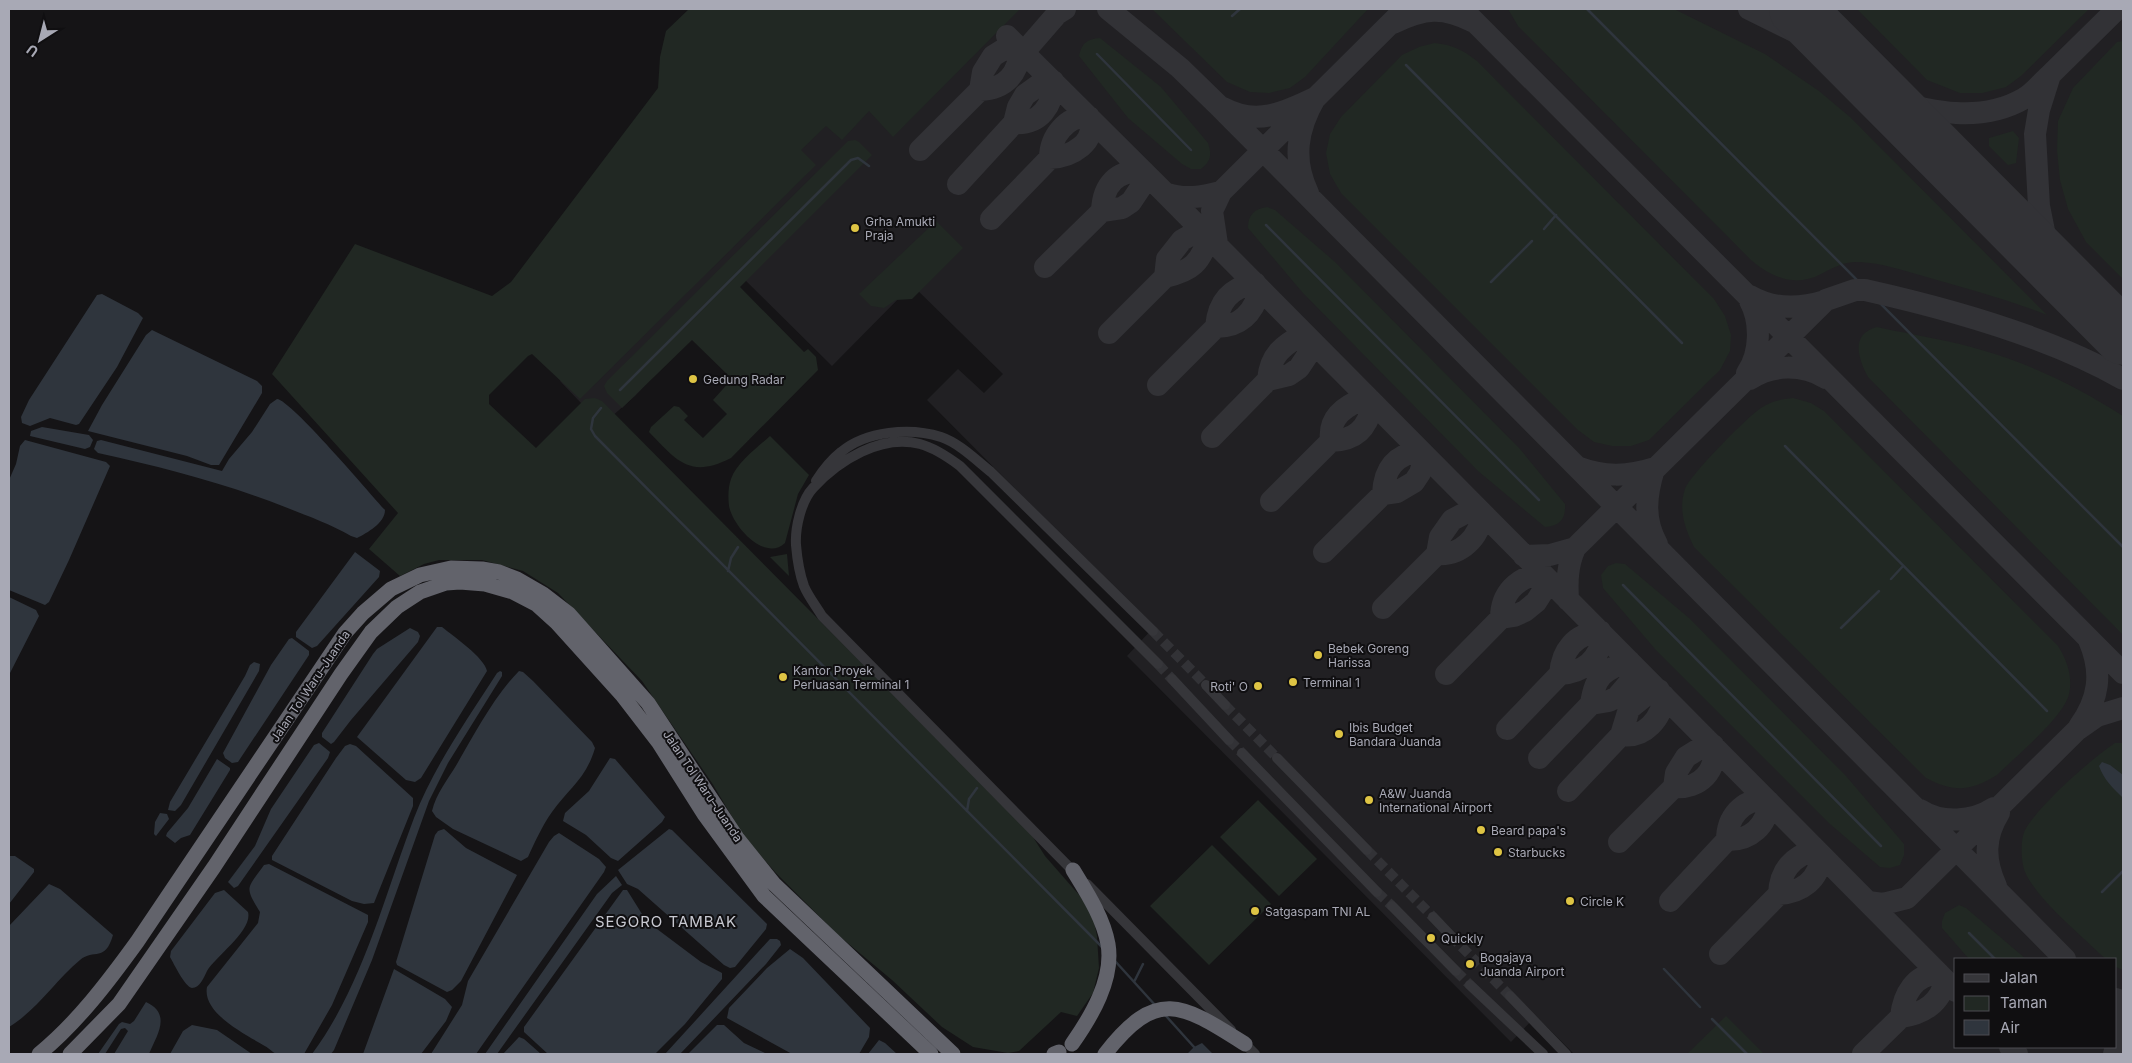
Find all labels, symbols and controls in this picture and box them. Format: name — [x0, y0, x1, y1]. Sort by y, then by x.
north arrow — [15, 15, 65, 65]
text: U — [23, 41, 41, 61]
place label: Grha Amukti Praja — [865, 214, 935, 243]
marker: Grha Amukti Praja — [849, 222, 861, 234]
place label: Gedung Radar — [703, 372, 785, 387]
marker: Gedung Radar — [687, 373, 699, 385]
street label: Jalan Tol Waru–Juanda — [267, 627, 353, 745]
place label: Bebek Goreng Harissa — [1328, 641, 1409, 670]
marker: Bebek Goreng Harissa — [1312, 649, 1324, 661]
place label: Kantor Proyek Perluasan Terminal 1 — [793, 663, 910, 692]
marker: Kantor Proyek Perluasan Terminal 1 — [777, 671, 789, 683]
place label: Terminal 1 — [1303, 675, 1360, 690]
marker: Terminal 1 — [1287, 676, 1299, 688]
place label: Roti' O — [1210, 679, 1248, 694]
marker: Roti' O — [1252, 680, 1264, 692]
place label: Ibis Budget Bandara Juanda — [1349, 720, 1441, 749]
street label: Jalan Tol Waru–Juanda — [660, 727, 746, 845]
marker: Ibis Budget Bandara Juanda — [1333, 728, 1345, 740]
place label: A&W Juanda International Airport — [1379, 786, 1492, 815]
marker: A&W Juanda International Airport — [1363, 794, 1375, 806]
place label: Beard papa's — [1491, 823, 1566, 838]
marker: Beard papa's — [1475, 824, 1487, 836]
place label: Starbucks — [1508, 845, 1565, 860]
marker: Starbucks — [1492, 846, 1504, 858]
place label: Circle K — [1580, 894, 1624, 909]
marker: Circle K — [1564, 895, 1576, 907]
place label: Satgaspam TNI AL — [1265, 904, 1370, 919]
marker: Satgaspam TNI AL — [1249, 905, 1261, 917]
district label: SEGORO TAMBAK — [595, 912, 737, 931]
place label: Quickly — [1441, 931, 1484, 946]
marker: Quickly — [1425, 932, 1437, 944]
place label: Bogajaya Juanda Airport — [1480, 950, 1564, 979]
marker: Bogajaya Juanda Airport — [1464, 958, 1476, 970]
legend — [1954, 958, 2117, 1048]
text: Jalan — [2000, 968, 2038, 987]
text: Taman — [2000, 993, 2047, 1012]
text: Air — [2000, 1018, 2020, 1037]

